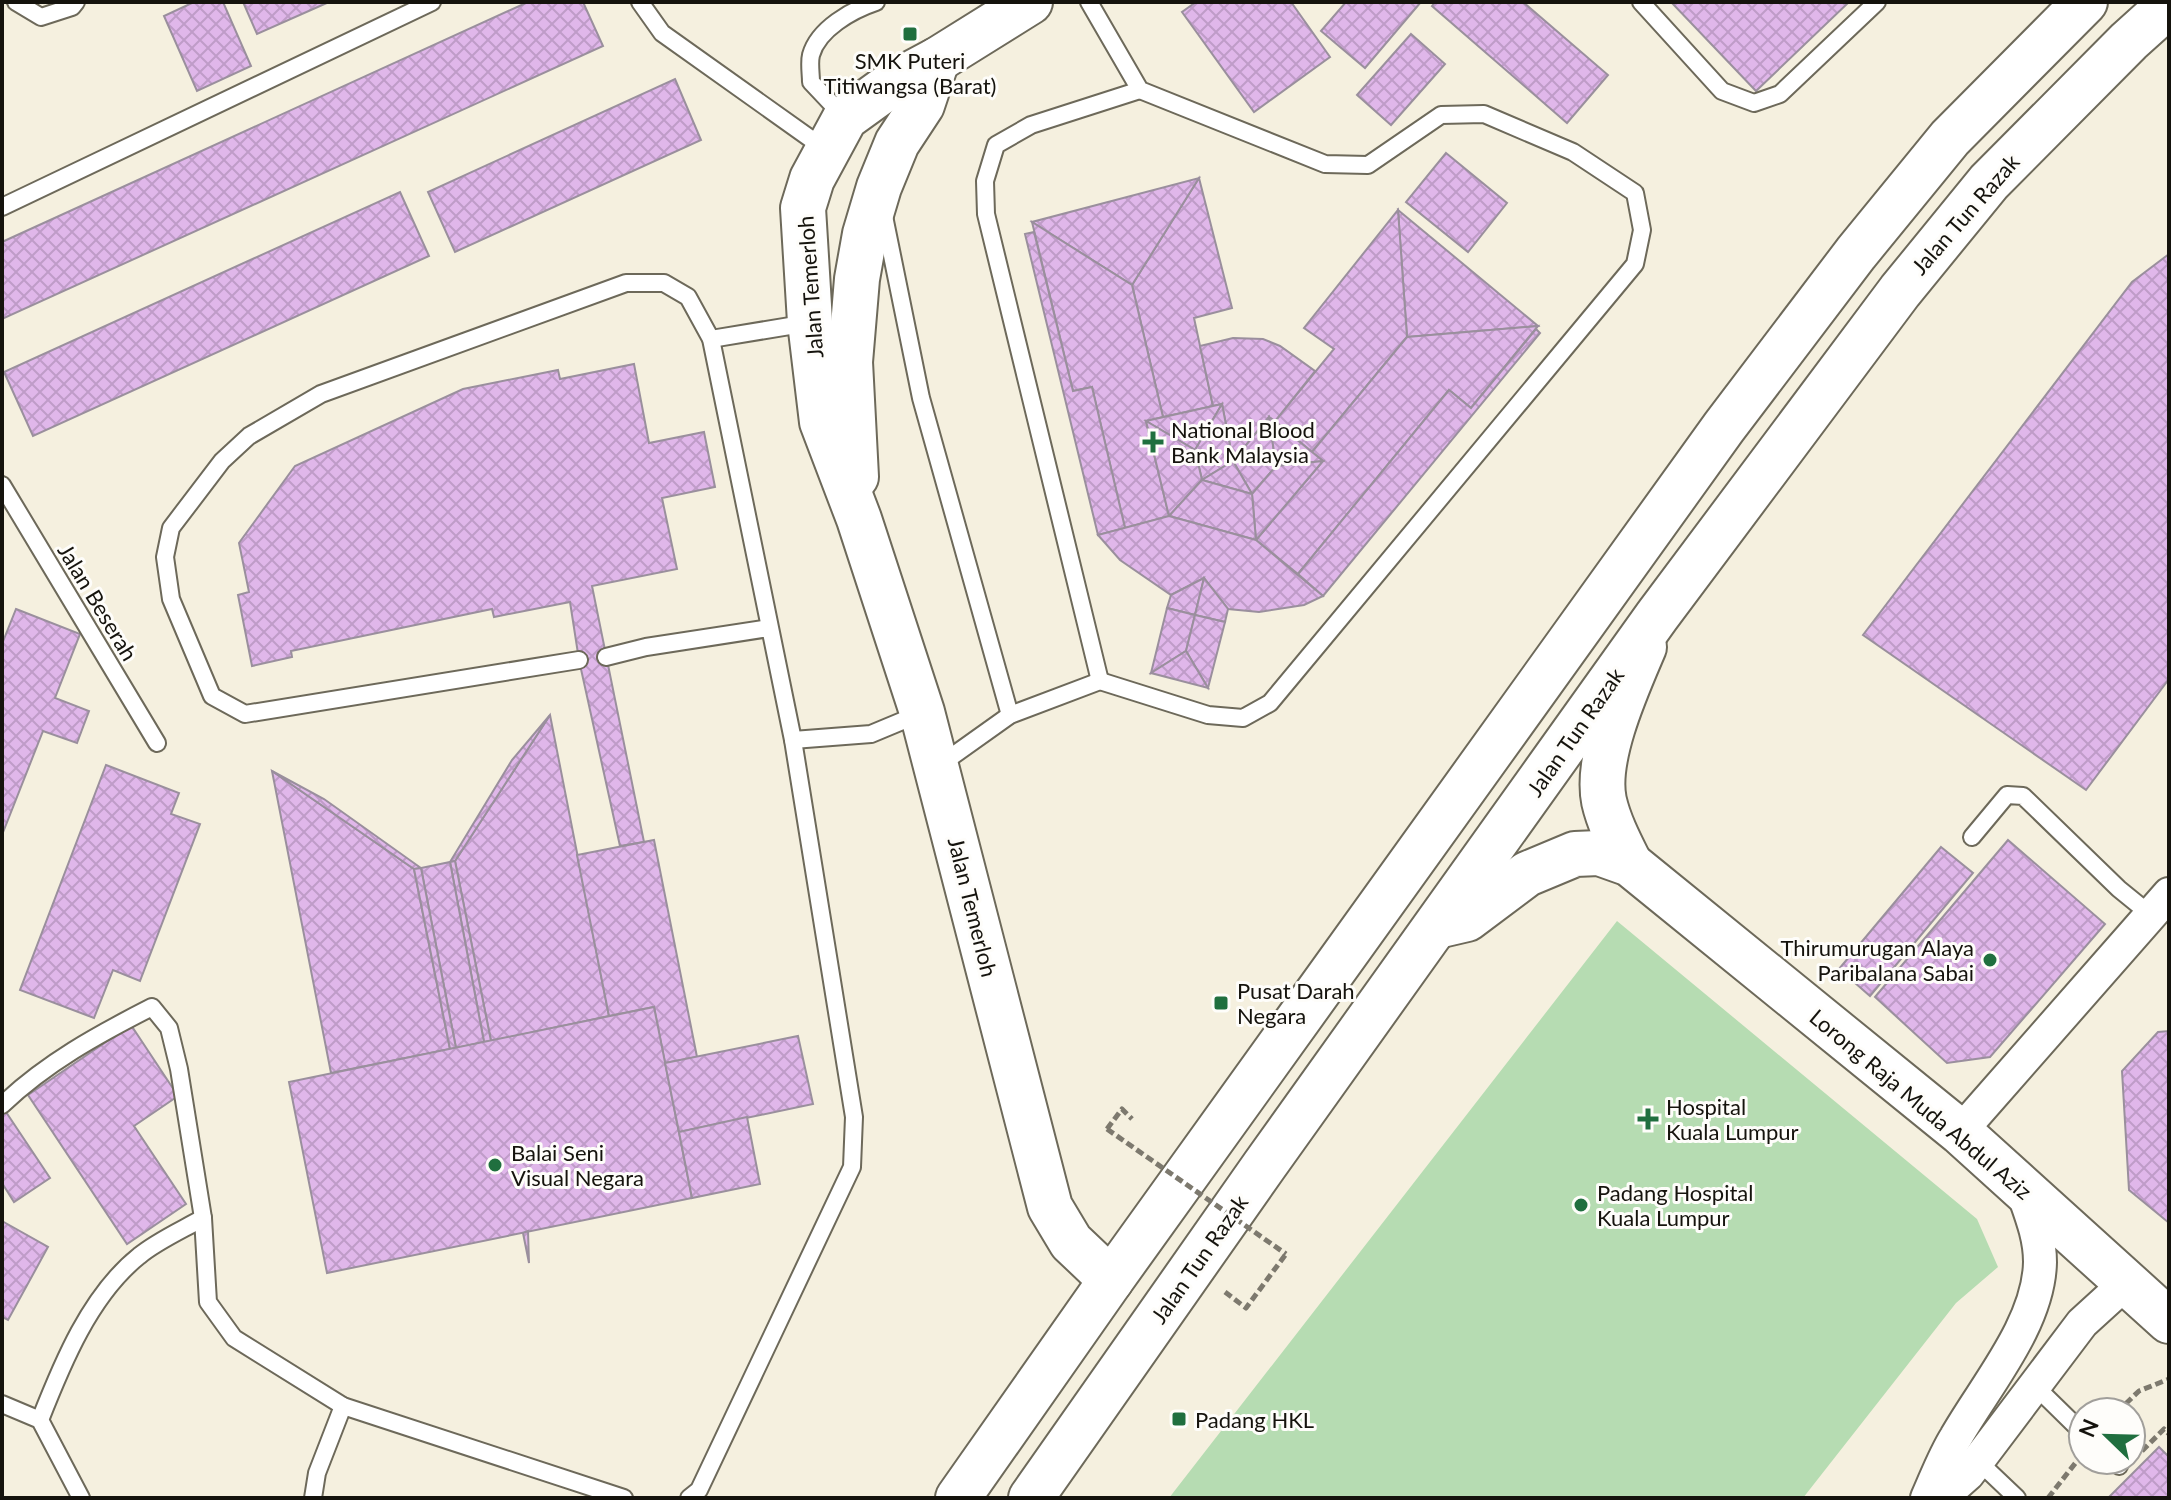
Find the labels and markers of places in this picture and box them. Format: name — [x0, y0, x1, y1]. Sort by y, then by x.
marker: SMK Puteri Titiwangsa (Barat) — [901, 25, 919, 43]
place label: SMK Puteri Titiwangsa (Barat) — [824, 47, 996, 99]
place label: National Blood Bank Malaysia — [1171, 416, 1315, 468]
marker: National Blood Bank Malaysia — [1142, 431, 1164, 453]
place label: Thirumurugan Alaya Paribalana Sabai — [1780, 934, 1974, 986]
marker: Thirumurugan Alaya Paribalana Sabai — [1981, 951, 1999, 969]
place label: Pusat Darah Negara — [1237, 977, 1355, 1029]
marker: Pusat Darah Negara — [1212, 994, 1230, 1012]
place label: Hospital Kuala Lumpur — [1666, 1093, 1799, 1145]
marker: Hospital Kuala Lumpur — [1637, 1108, 1659, 1130]
place label: Balai Seni Visual Negara — [511, 1139, 644, 1191]
marker: Balai Seni Visual Negara — [486, 1156, 504, 1174]
place label: Padang Hospital Kuala Lumpur — [1597, 1179, 1753, 1231]
marker: Padang Hospital Kuala Lumpur — [1572, 1196, 1590, 1214]
place label: Padang HKL — [1195, 1406, 1314, 1433]
marker: Padang HKL — [1170, 1410, 1188, 1428]

